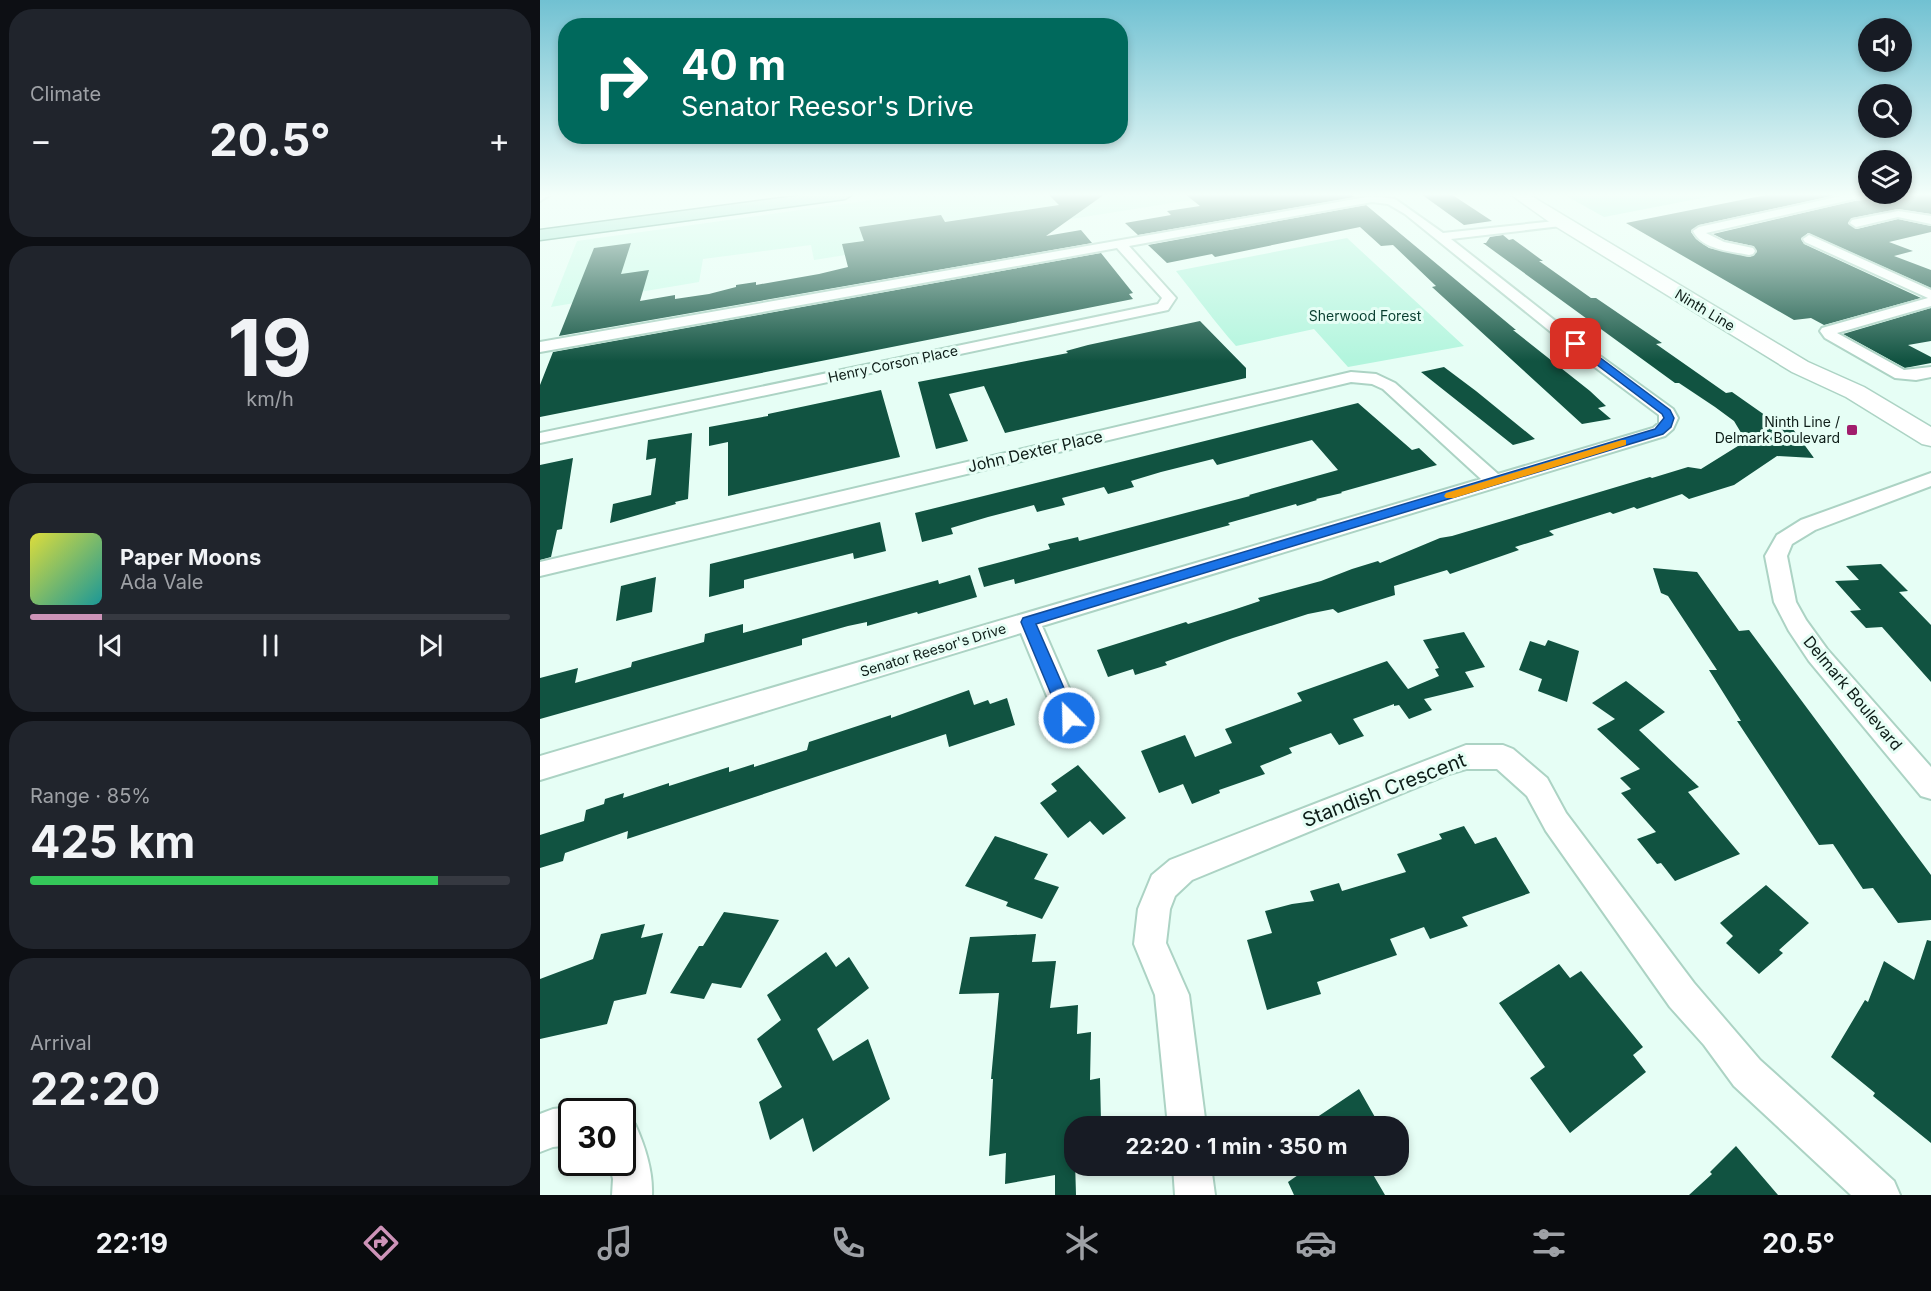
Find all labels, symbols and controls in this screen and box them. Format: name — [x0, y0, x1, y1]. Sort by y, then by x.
map controls — [1858, 18, 1912, 204]
button: sound — [1858, 18, 1912, 72]
text: 40 m — [681, 39, 786, 90]
icon: right — [582, 42, 660, 120]
text: Climate — [30, 82, 101, 106]
button: search — [1858, 84, 1912, 138]
text: Senator Reesor's Drive — [681, 90, 974, 123]
text: 20.5° — [209, 112, 331, 167]
text: − — [30, 120, 52, 160]
text: + — [488, 120, 510, 160]
button: layers — [1858, 150, 1912, 204]
street label: Ninth Line — [1672, 285, 1738, 334]
text: 19 — [228, 300, 312, 395]
park label: Sherwood Forest — [1309, 307, 1422, 324]
pin — [1550, 318, 1601, 369]
icon: arrive — [1559, 327, 1592, 360]
street label: Henry Corson Place — [826, 341, 959, 386]
text: km/h — [246, 387, 294, 411]
place label: Ninth Line / Delmark Boulevard — [1715, 413, 1840, 446]
marker: Ninth Line / Delmark Boulevard — [1845, 423, 1859, 437]
street label: John Dexter Place — [965, 426, 1105, 476]
text: Paper Moons — [120, 544, 261, 570]
text: Ada Vale — [120, 570, 203, 594]
street label: Senator Reesor's Drive — [858, 619, 1008, 680]
icon: previous — [94, 629, 127, 662]
icon: pause — [254, 629, 287, 662]
icon: next — [414, 629, 447, 662]
street label: Delmark Boulevard — [1799, 632, 1907, 754]
position arrow — [1037, 686, 1101, 750]
street label: Standish Crescent — [1299, 748, 1470, 832]
text: Range · 85% — [30, 784, 151, 808]
text: 425 km — [30, 814, 195, 869]
text: Arrival — [30, 1031, 92, 1055]
text: 22:20 — [30, 1061, 160, 1116]
speed limit sign: 30 — [558, 1098, 636, 1176]
text: 22:20 · 1 min · 350 m — [1125, 1133, 1348, 1159]
icon: directions — [360, 1222, 402, 1264]
icon: music — [594, 1222, 636, 1264]
icon: phone — [827, 1222, 869, 1264]
icon: climate — [1061, 1222, 1103, 1264]
icon: car — [1295, 1222, 1337, 1264]
icon: filters — [1528, 1222, 1570, 1264]
text: 22:19 — [96, 1227, 168, 1260]
text: 20.5° — [1762, 1227, 1835, 1260]

